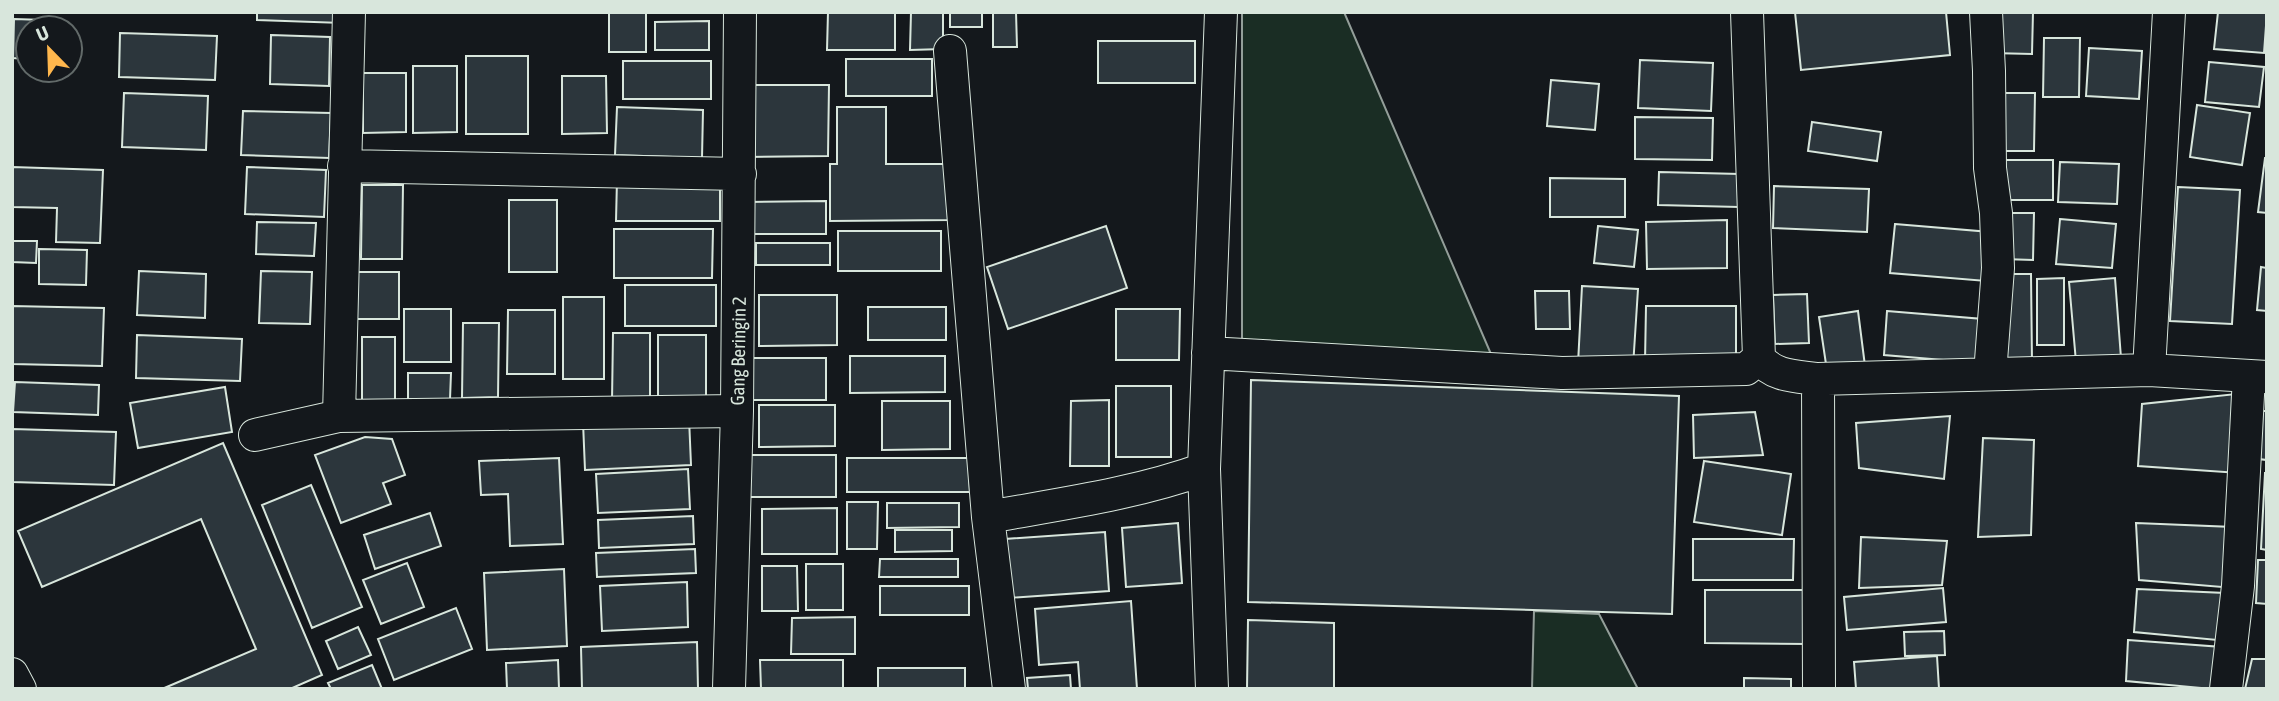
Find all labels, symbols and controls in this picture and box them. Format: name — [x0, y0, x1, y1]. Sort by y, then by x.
north arrow — [14, 14, 84, 84]
text: U — [33, 21, 52, 46]
street label: Gang Beringin 2 — [726, 296, 750, 406]

